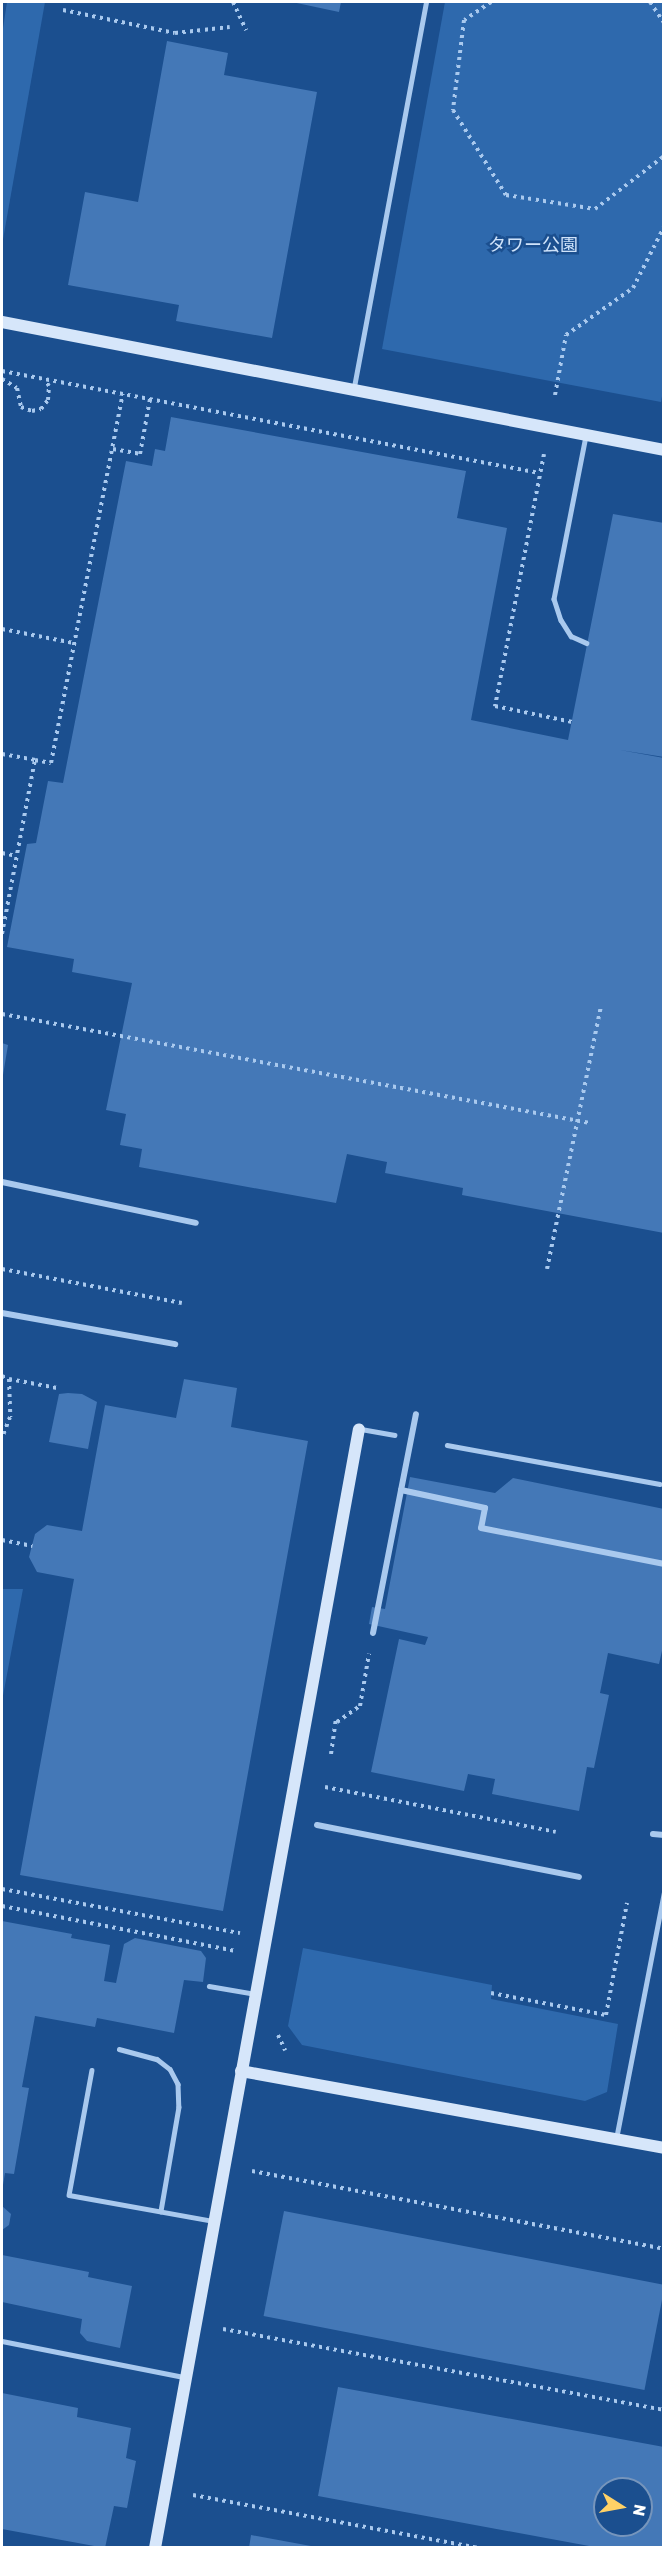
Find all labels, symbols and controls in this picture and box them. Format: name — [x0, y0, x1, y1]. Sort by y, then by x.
park label: タワー公園 — [488, 234, 578, 256]
north arrow — [593, 2477, 653, 2537]
text: N — [629, 2503, 650, 2518]

